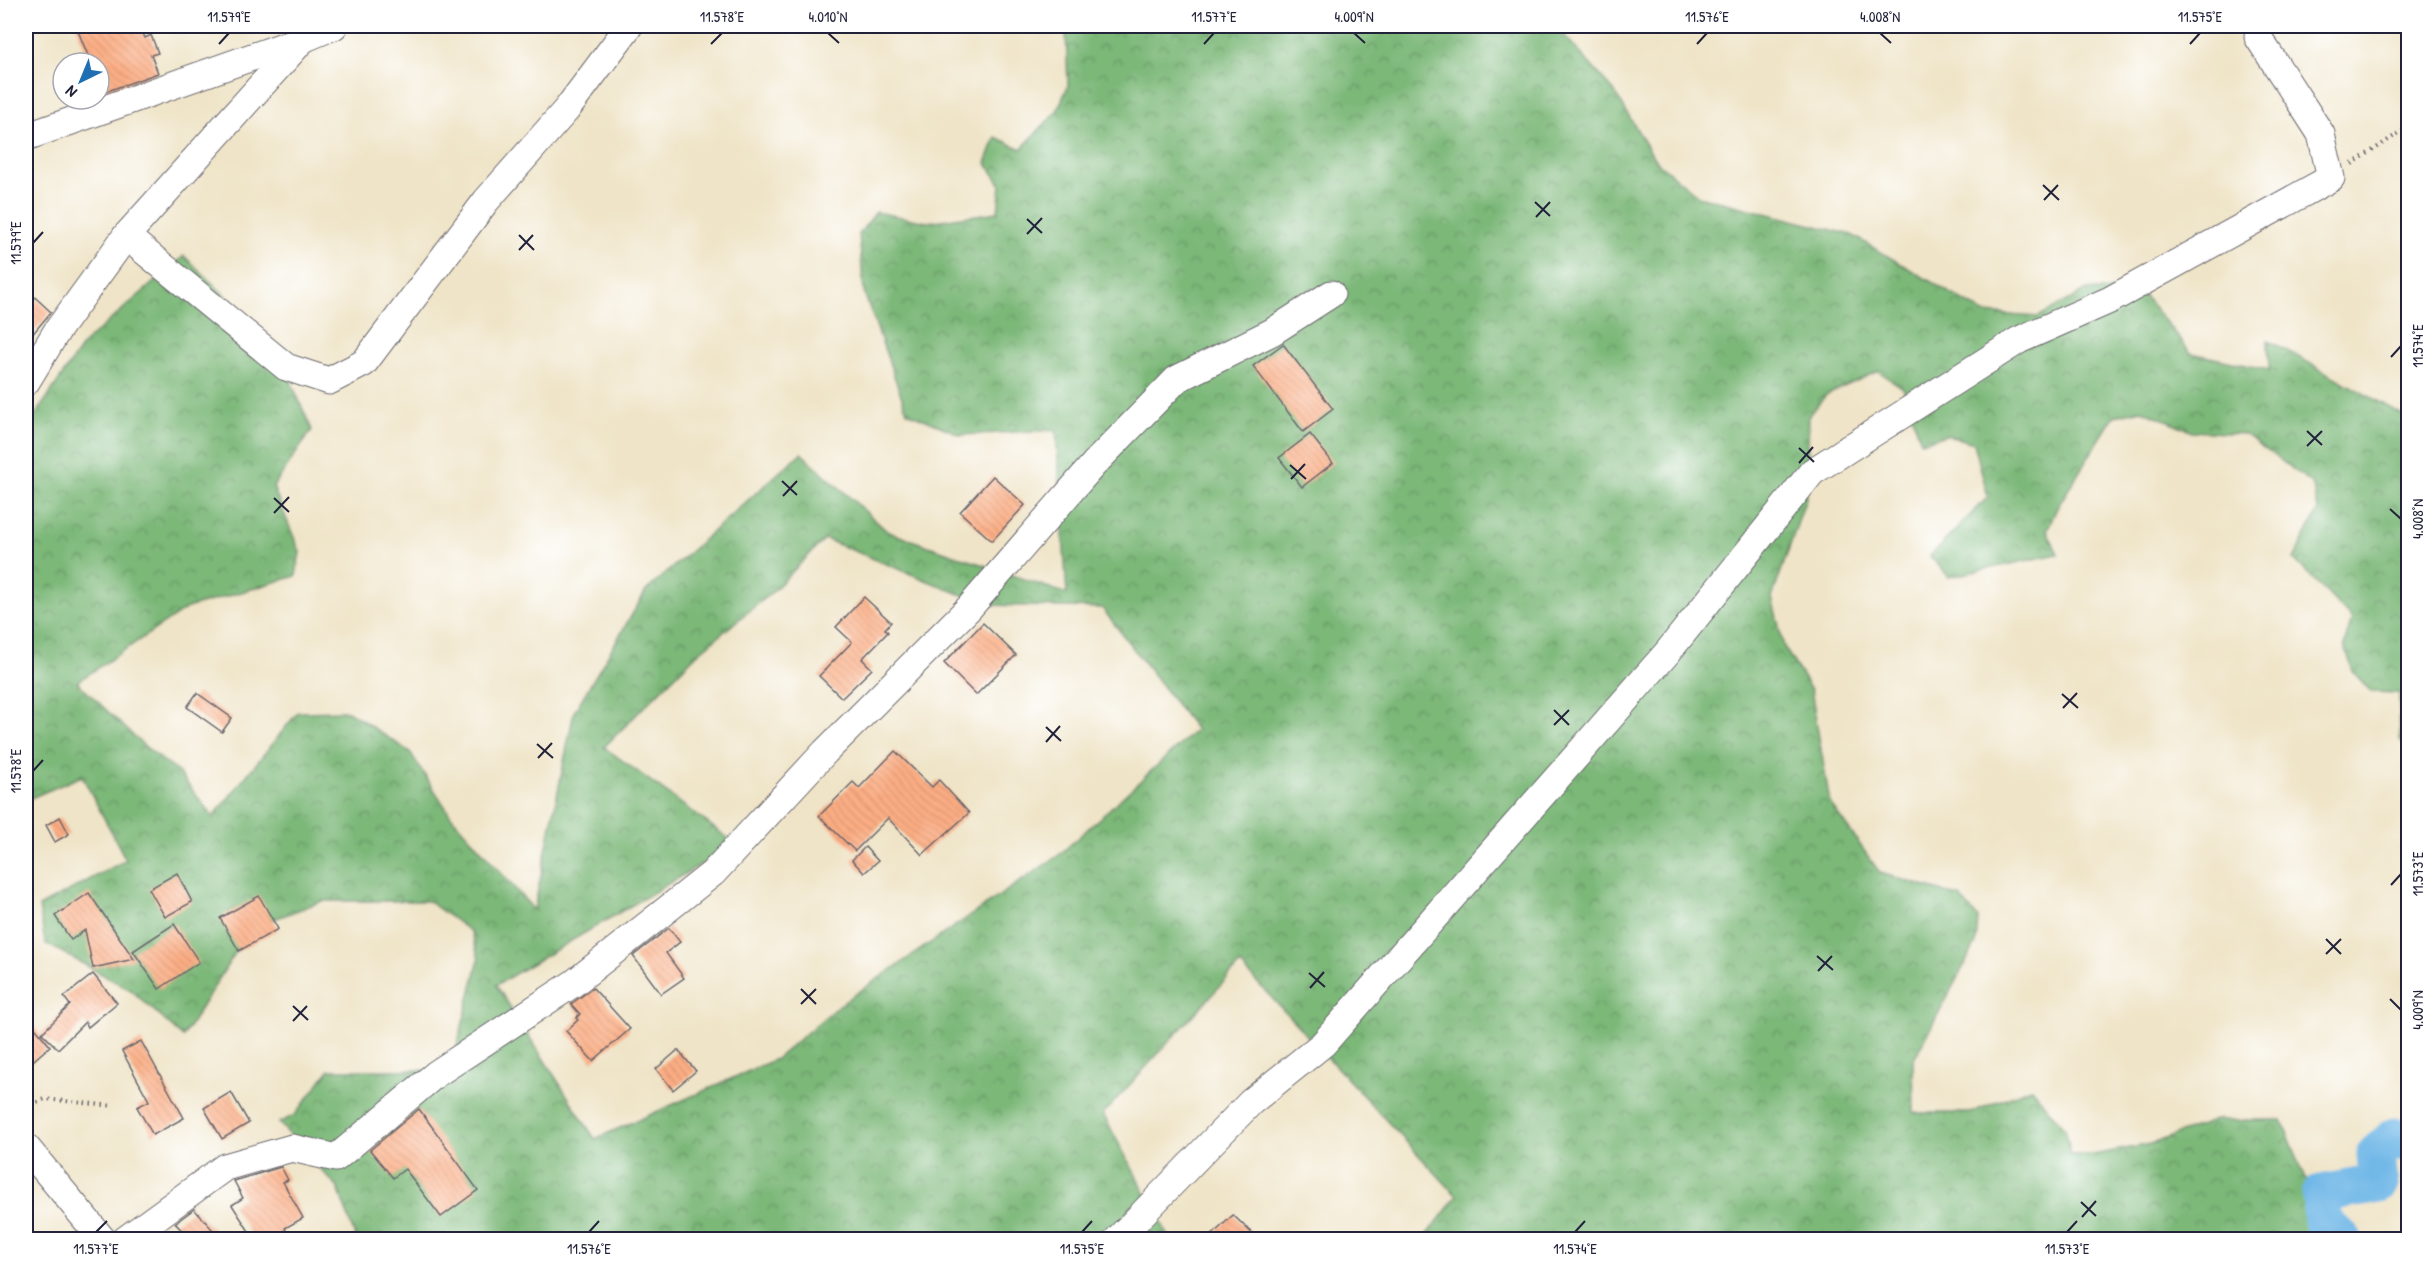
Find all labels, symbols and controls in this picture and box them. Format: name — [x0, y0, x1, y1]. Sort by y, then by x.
text: 11.579°E — [207, 6, 251, 27]
text: 11.578°E — [700, 6, 745, 27]
text: 4.010°N — [808, 6, 848, 27]
text: 11.577°E — [1191, 6, 1237, 27]
text: 4.009°N — [1334, 6, 1374, 27]
text: 11.576°E — [1685, 6, 1729, 27]
text: 4.008°N — [1860, 6, 1900, 27]
text: 11.575°E — [2178, 6, 2223, 27]
north arrow — [51, 51, 111, 111]
text: N — [60, 81, 81, 103]
text: 11.579°E — [5, 221, 26, 265]
text: 11.574°E — [2407, 324, 2428, 368]
text: 4.008°N — [2407, 499, 2428, 539]
text: 11.578°E — [5, 748, 26, 793]
text: 11.573°E — [2407, 851, 2428, 896]
text: 4.009°N — [2407, 990, 2428, 1030]
text: 11.577°E — [73, 1238, 119, 1259]
text: 11.576°E — [567, 1238, 611, 1259]
text: 11.575°E — [1060, 1238, 1105, 1259]
text: 11.574°E — [1553, 1238, 1597, 1259]
text: 11.573°E — [2045, 1238, 2090, 1259]

